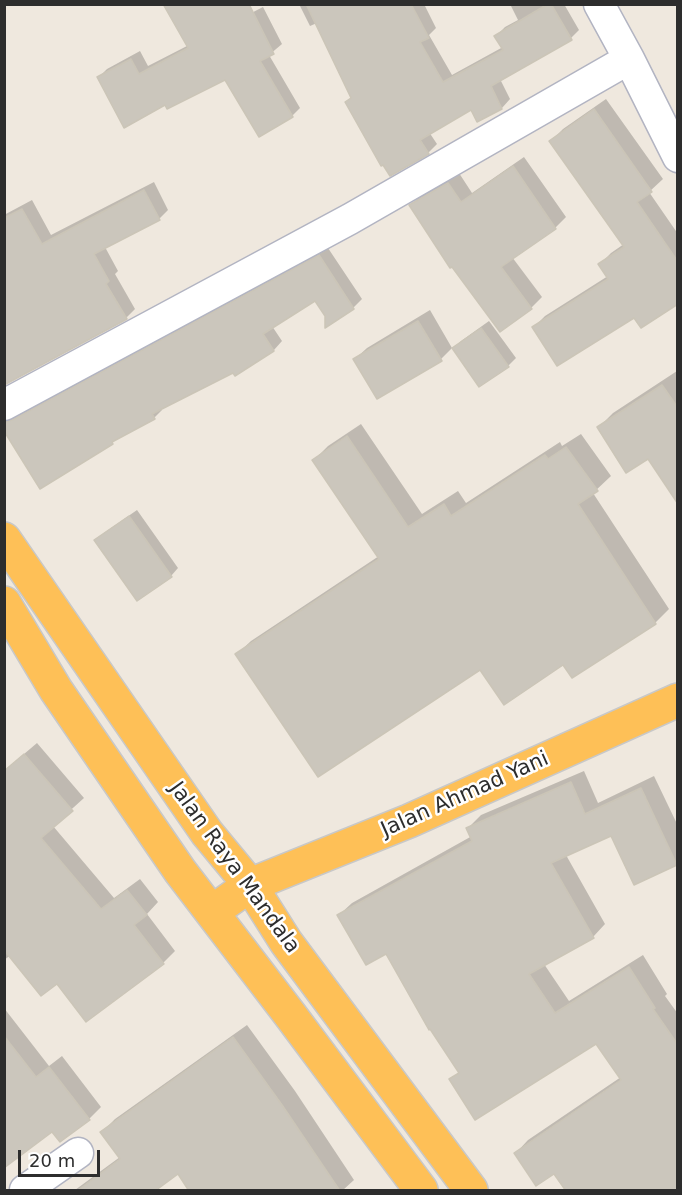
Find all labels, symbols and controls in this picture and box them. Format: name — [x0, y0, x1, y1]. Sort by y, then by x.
street label: Jalan Ahmad Yani — [377, 747, 553, 843]
street label: Jalan Raya Mandala — [163, 777, 305, 959]
scale bar — [21, 1138, 104, 1176]
text: 20 m — [29, 1150, 75, 1171]

